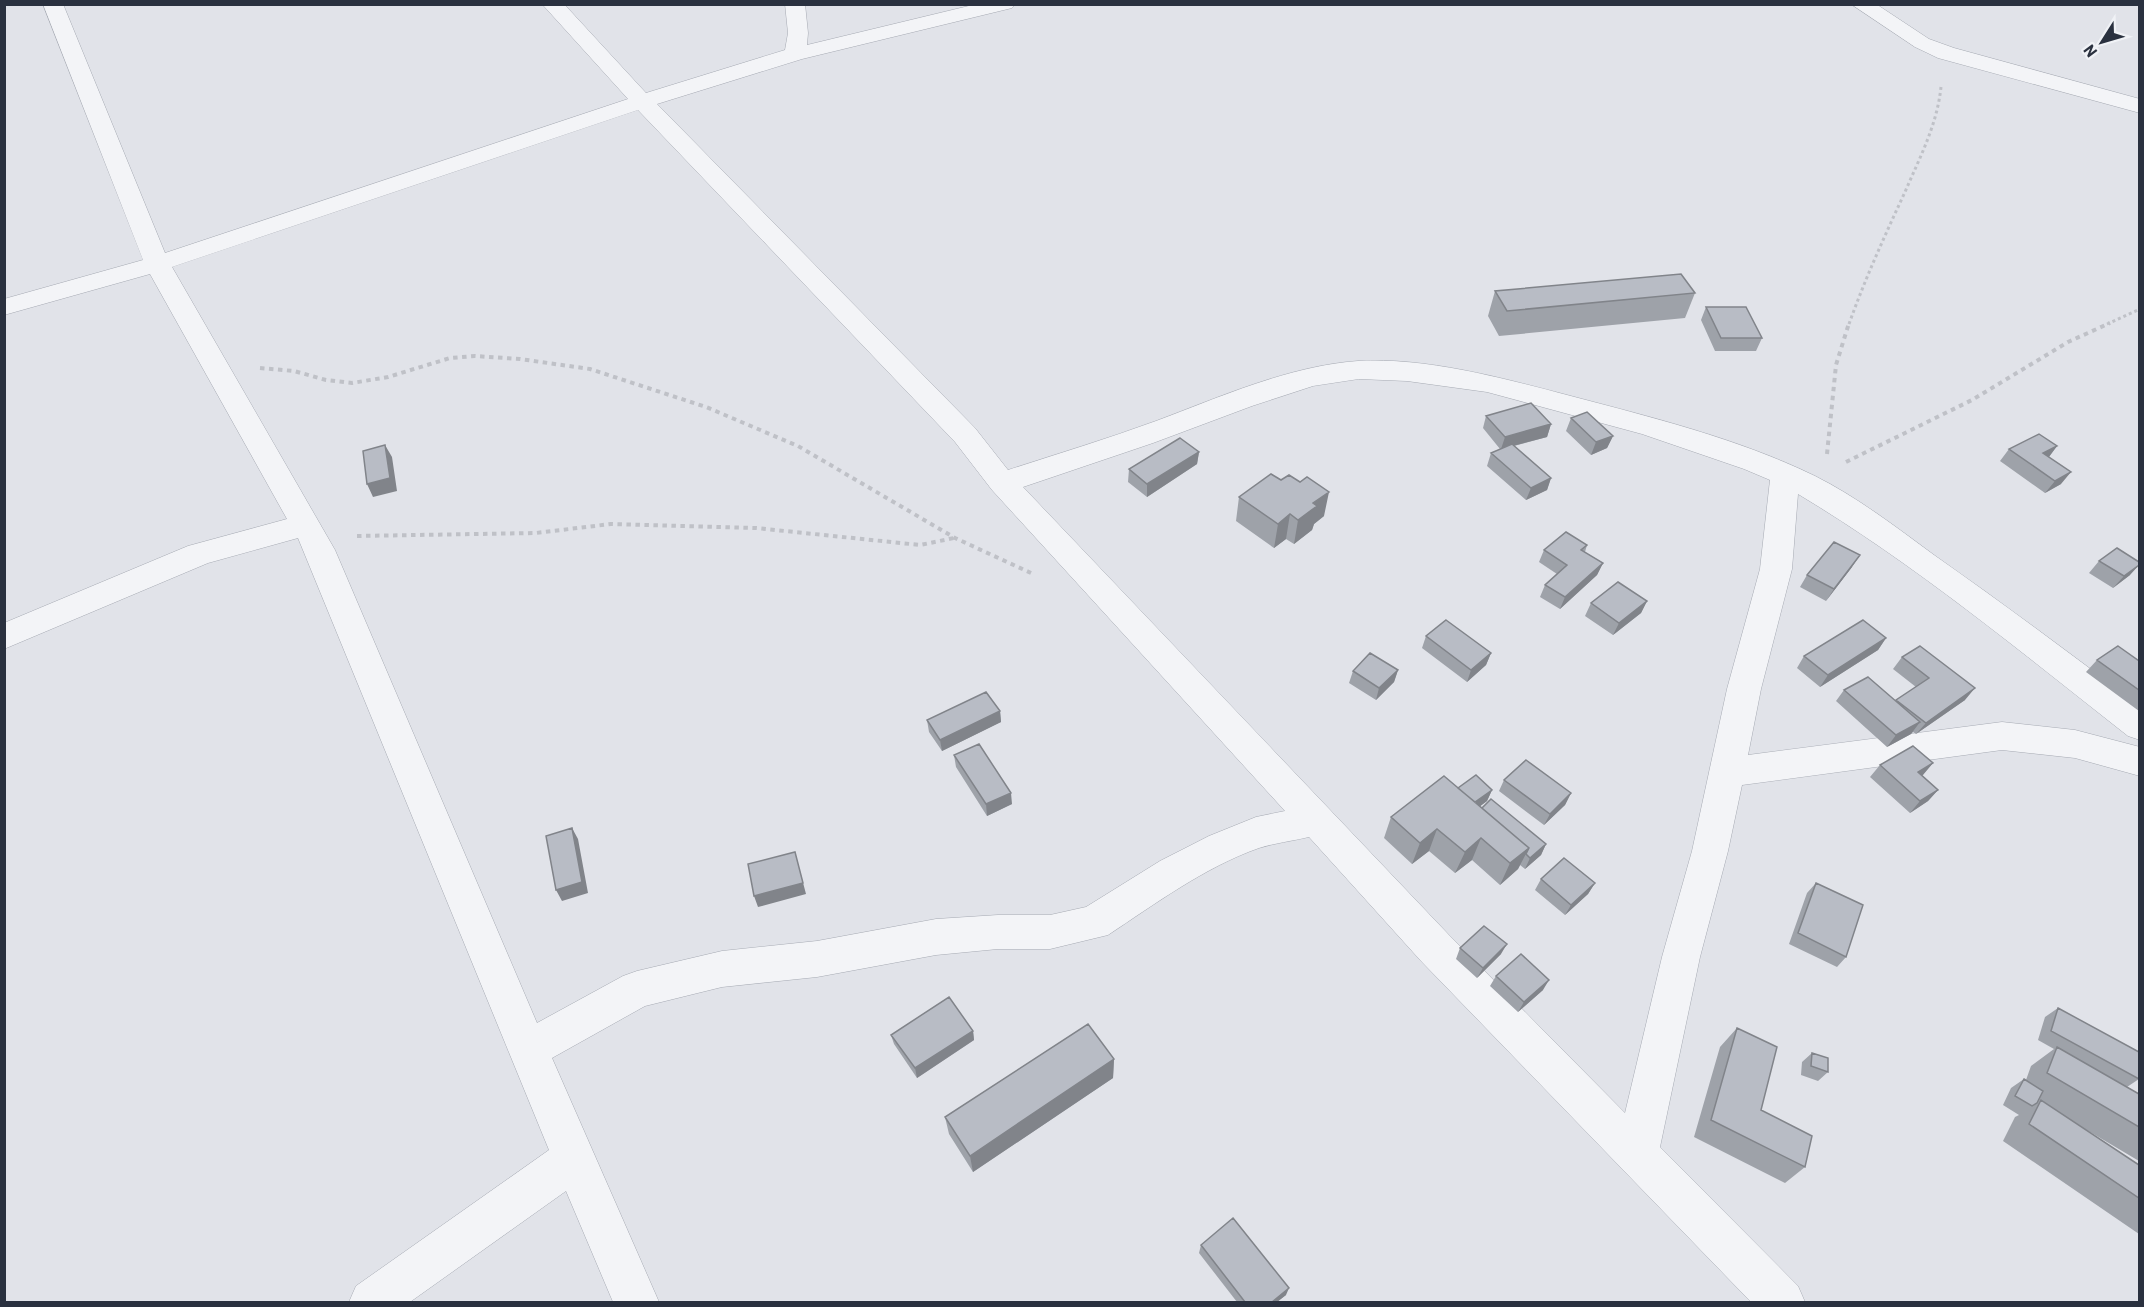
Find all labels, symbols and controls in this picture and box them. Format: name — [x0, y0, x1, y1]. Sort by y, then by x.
north arrow — [2072, 12, 2132, 72]
text: N — [2079, 41, 2100, 61]

